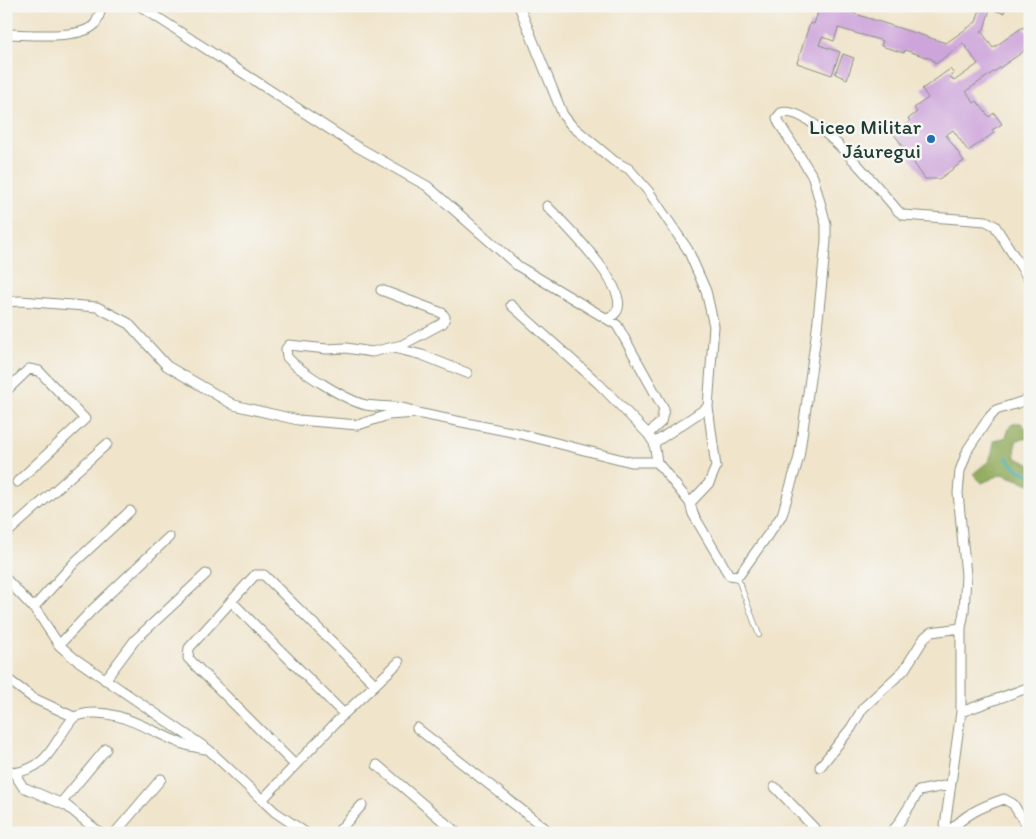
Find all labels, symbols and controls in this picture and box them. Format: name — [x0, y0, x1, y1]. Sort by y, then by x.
place label: Liceo Militar Jáuregui — [809, 114, 922, 163]
marker: Liceo Militar Jáuregui — [925, 133, 937, 145]

